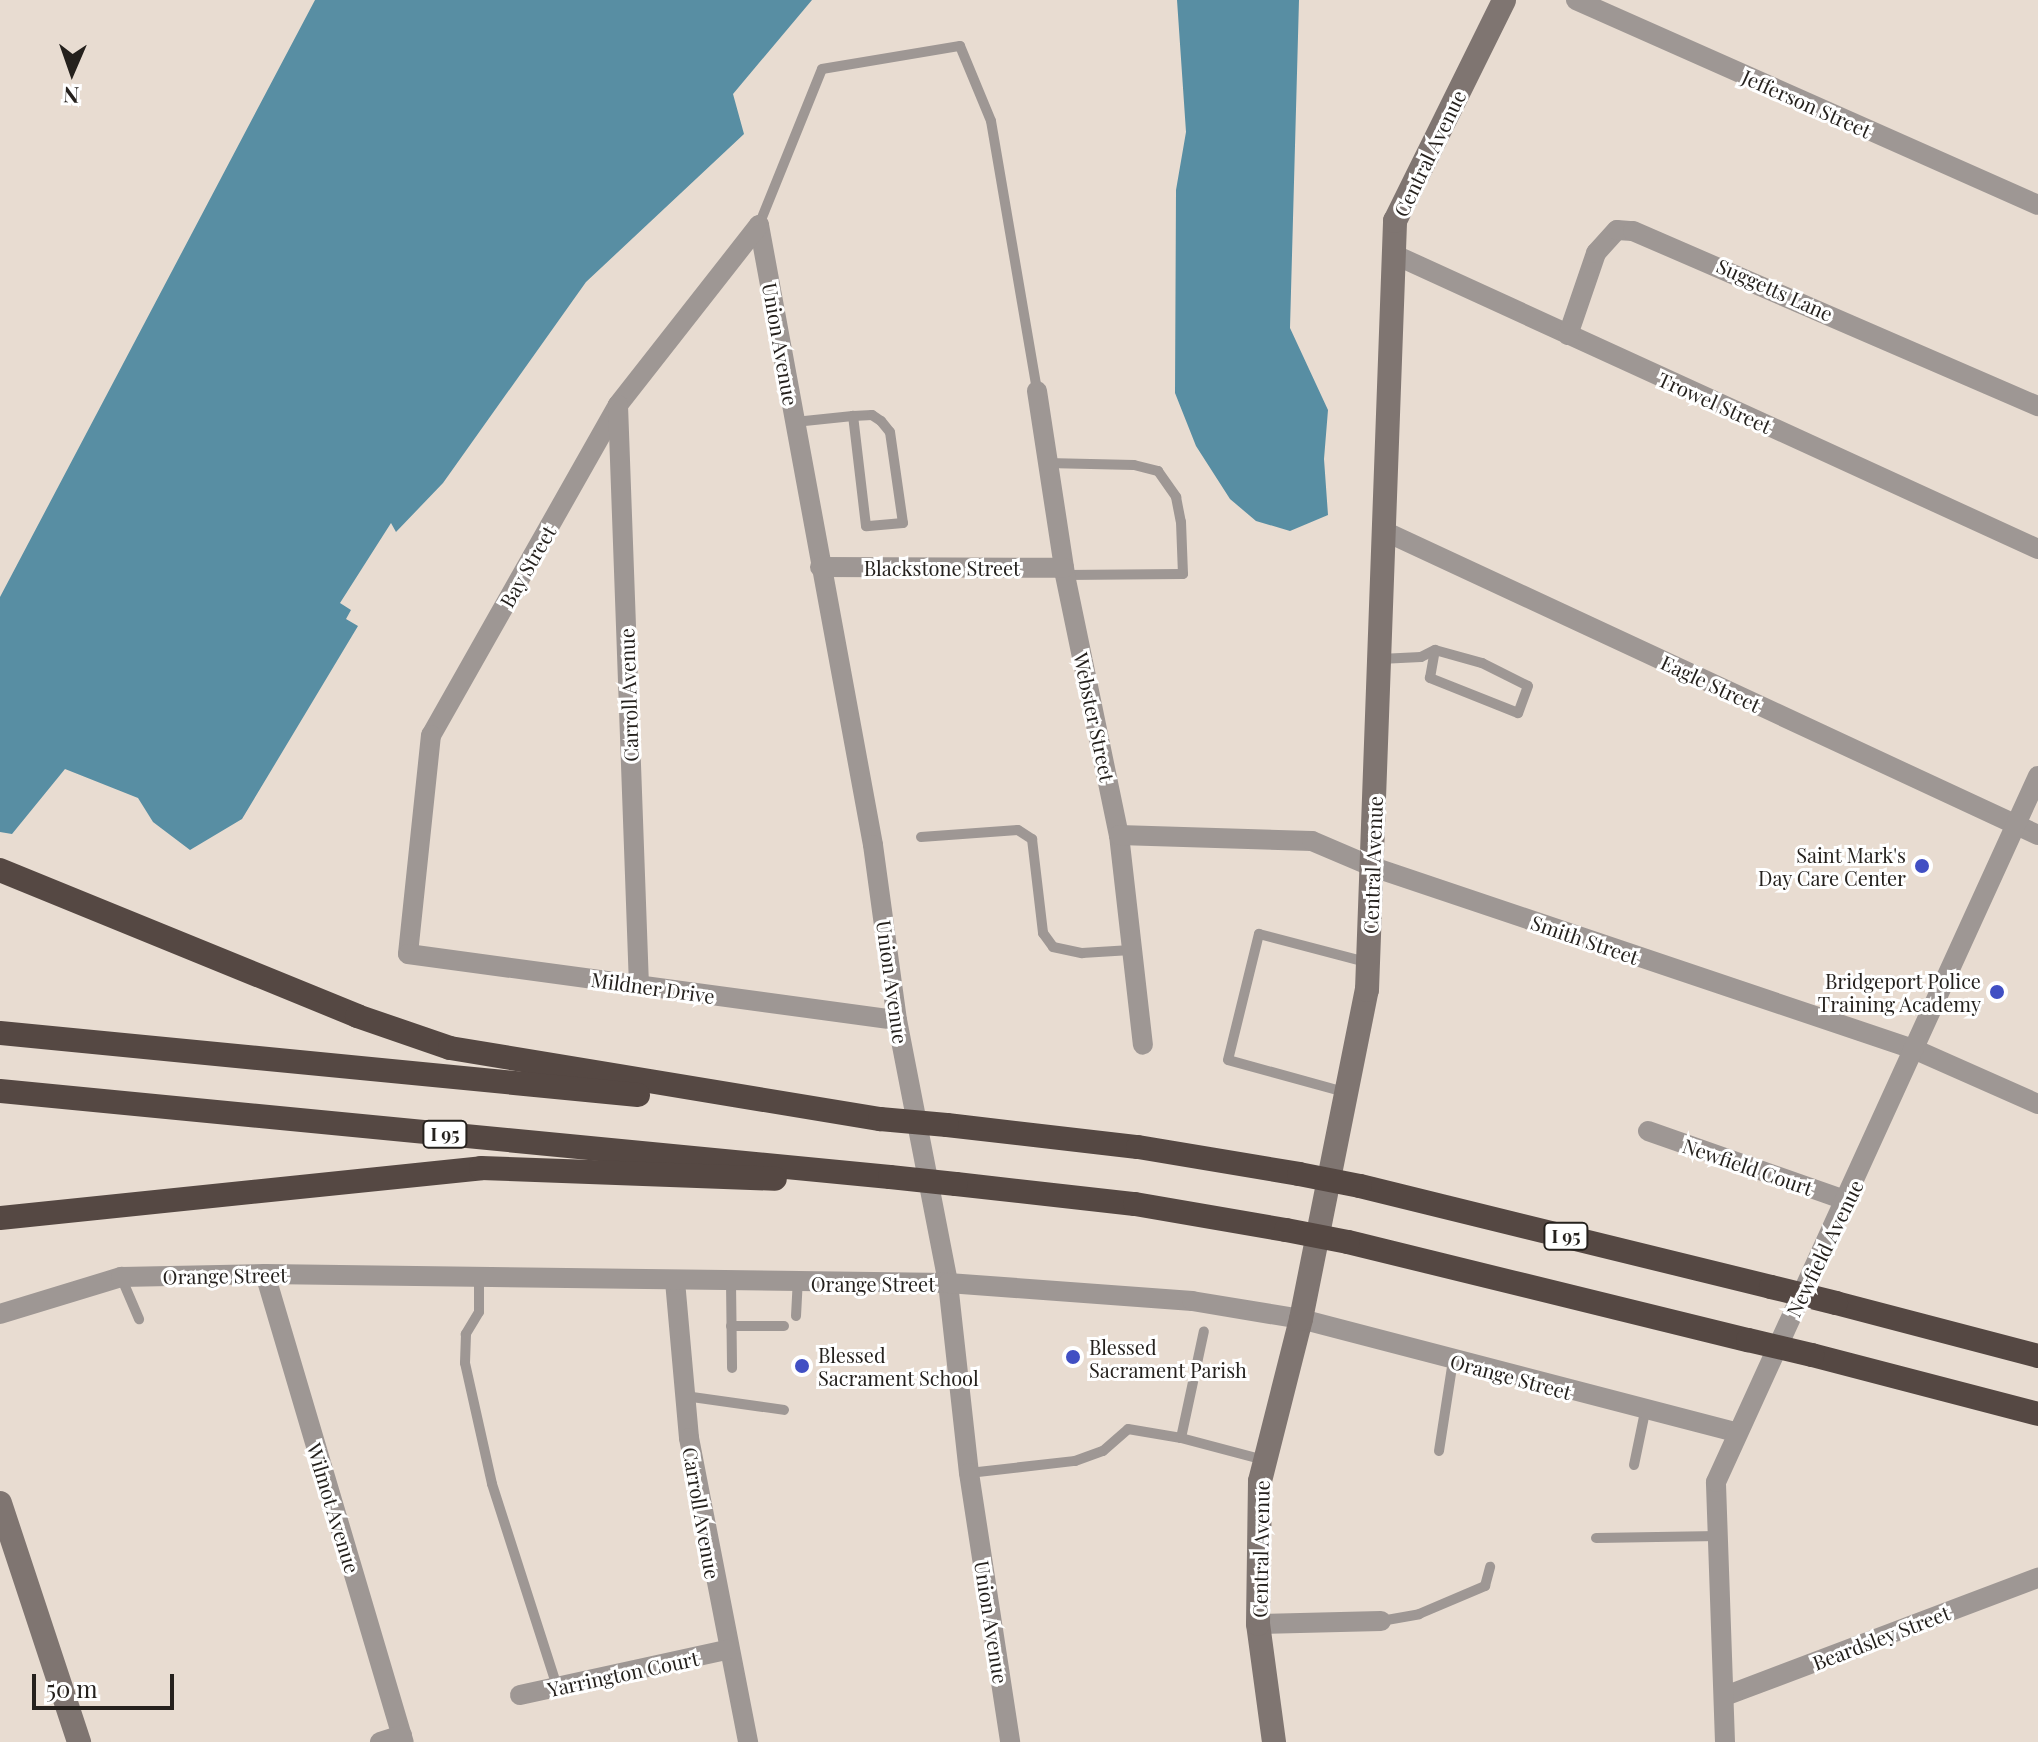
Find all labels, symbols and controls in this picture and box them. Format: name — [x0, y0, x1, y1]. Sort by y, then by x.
north arrow — [32, 32, 112, 112]
street label: Jefferson Street — [1739, 64, 1875, 142]
text: N — [63, 81, 80, 111]
street label: Central Avenue — [1388, 86, 1470, 220]
street label: Suggetts Lane — [1713, 253, 1837, 325]
street label: Union Avenue — [758, 280, 804, 408]
street label: Trowel Street — [1655, 366, 1775, 438]
street label: Bay Street — [494, 521, 560, 611]
street label: Blackstone Street — [864, 555, 1020, 579]
street label: Carroll Avenue — [614, 627, 642, 763]
street label: Webster Street — [1070, 650, 1120, 784]
street label: Eagle Street — [1657, 650, 1765, 716]
street label: Central Avenue — [1358, 795, 1386, 935]
place label: Saint Mark's Day Care Center — [1758, 842, 1906, 889]
marker: Saint Mark's Day Care Center — [1913, 857, 1931, 875]
street label: Smith Street — [1528, 909, 1642, 969]
street label: Union Avenue — [872, 918, 914, 1046]
street label: Mildner Drive — [589, 966, 717, 1008]
place label: Bridgeport Police Training Academy — [1817, 968, 1981, 1015]
marker: Bridgeport Police Training Academy — [1988, 983, 2006, 1001]
road number: I 95 — [421, 1120, 469, 1148]
street label: Newfield Court — [1680, 1133, 1816, 1199]
street label: Newfield Avenue — [1780, 1175, 1868, 1321]
road number: I 95 — [1542, 1222, 1590, 1250]
street label: Orange Street — [163, 1262, 287, 1288]
street label: Orange Street — [811, 1271, 935, 1295]
place label: Blessed Sacrament Parish — [1089, 1334, 1247, 1381]
place label: Blessed Sacrament School — [818, 1342, 979, 1389]
marker: Blessed Sacrament Parish — [1064, 1348, 1082, 1366]
street label: Orange Street — [1448, 1348, 1574, 1404]
marker: Blessed Sacrament School — [793, 1357, 811, 1375]
street label: Wilmot Avenue — [303, 1439, 365, 1577]
street label: Carroll Avenue — [679, 1445, 725, 1581]
street label: Central Avenue — [1247, 1480, 1273, 1618]
street label: Union Avenue — [970, 1558, 1014, 1686]
street label: Beardsley Street — [1809, 1600, 1953, 1674]
street label: Yarrington Court — [545, 1645, 701, 1701]
scale bar — [36, 1658, 178, 1708]
text: 50 m — [46, 1672, 98, 1704]

